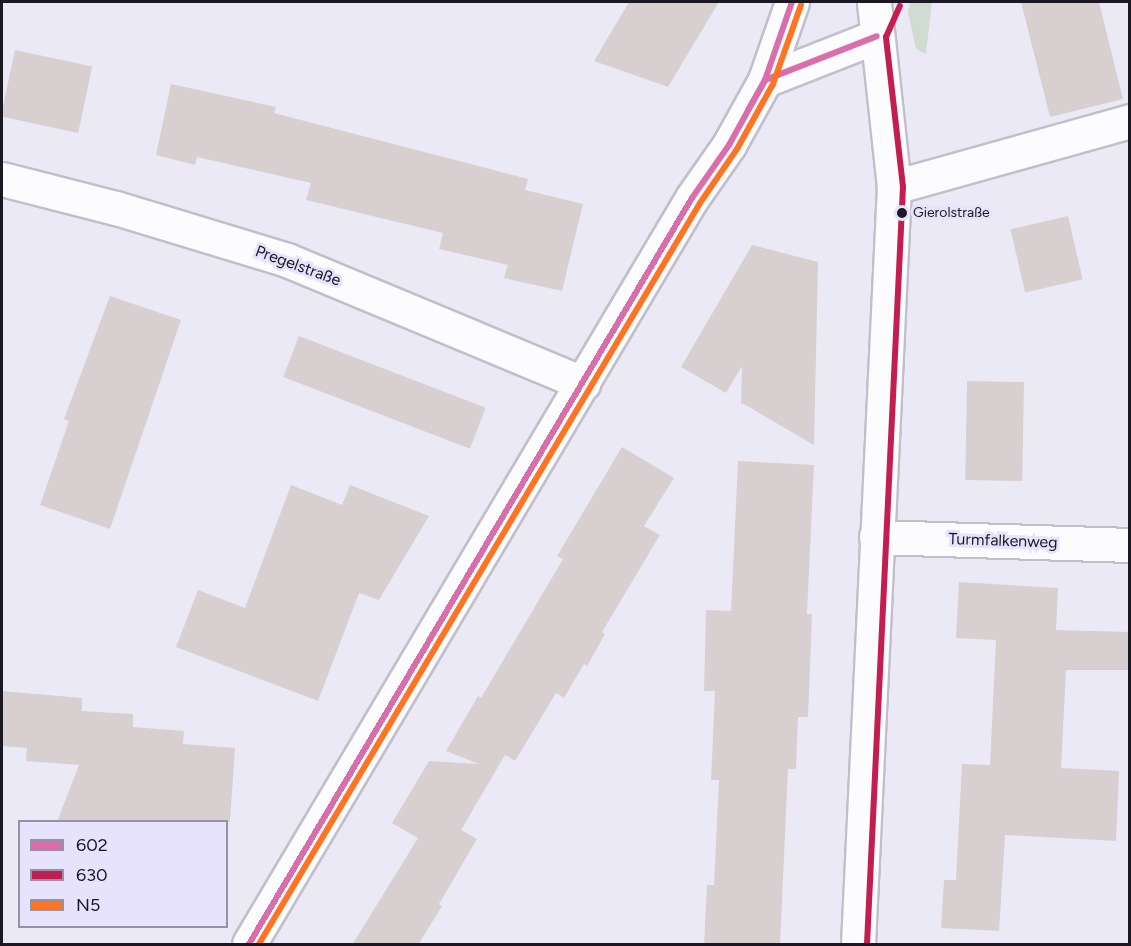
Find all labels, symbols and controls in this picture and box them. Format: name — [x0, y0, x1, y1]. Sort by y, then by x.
place label: Gierolstraße — [913, 205, 990, 221]
marker: Gierolstraße — [896, 207, 908, 219]
street label: Pregelstraße — [253, 242, 343, 290]
street label: Turmfalkenweg — [948, 530, 1058, 552]
legend — [18, 820, 228, 928]
text: 602 — [76, 834, 108, 856]
text: 630 — [76, 864, 108, 886]
text: N5 — [76, 894, 100, 916]

